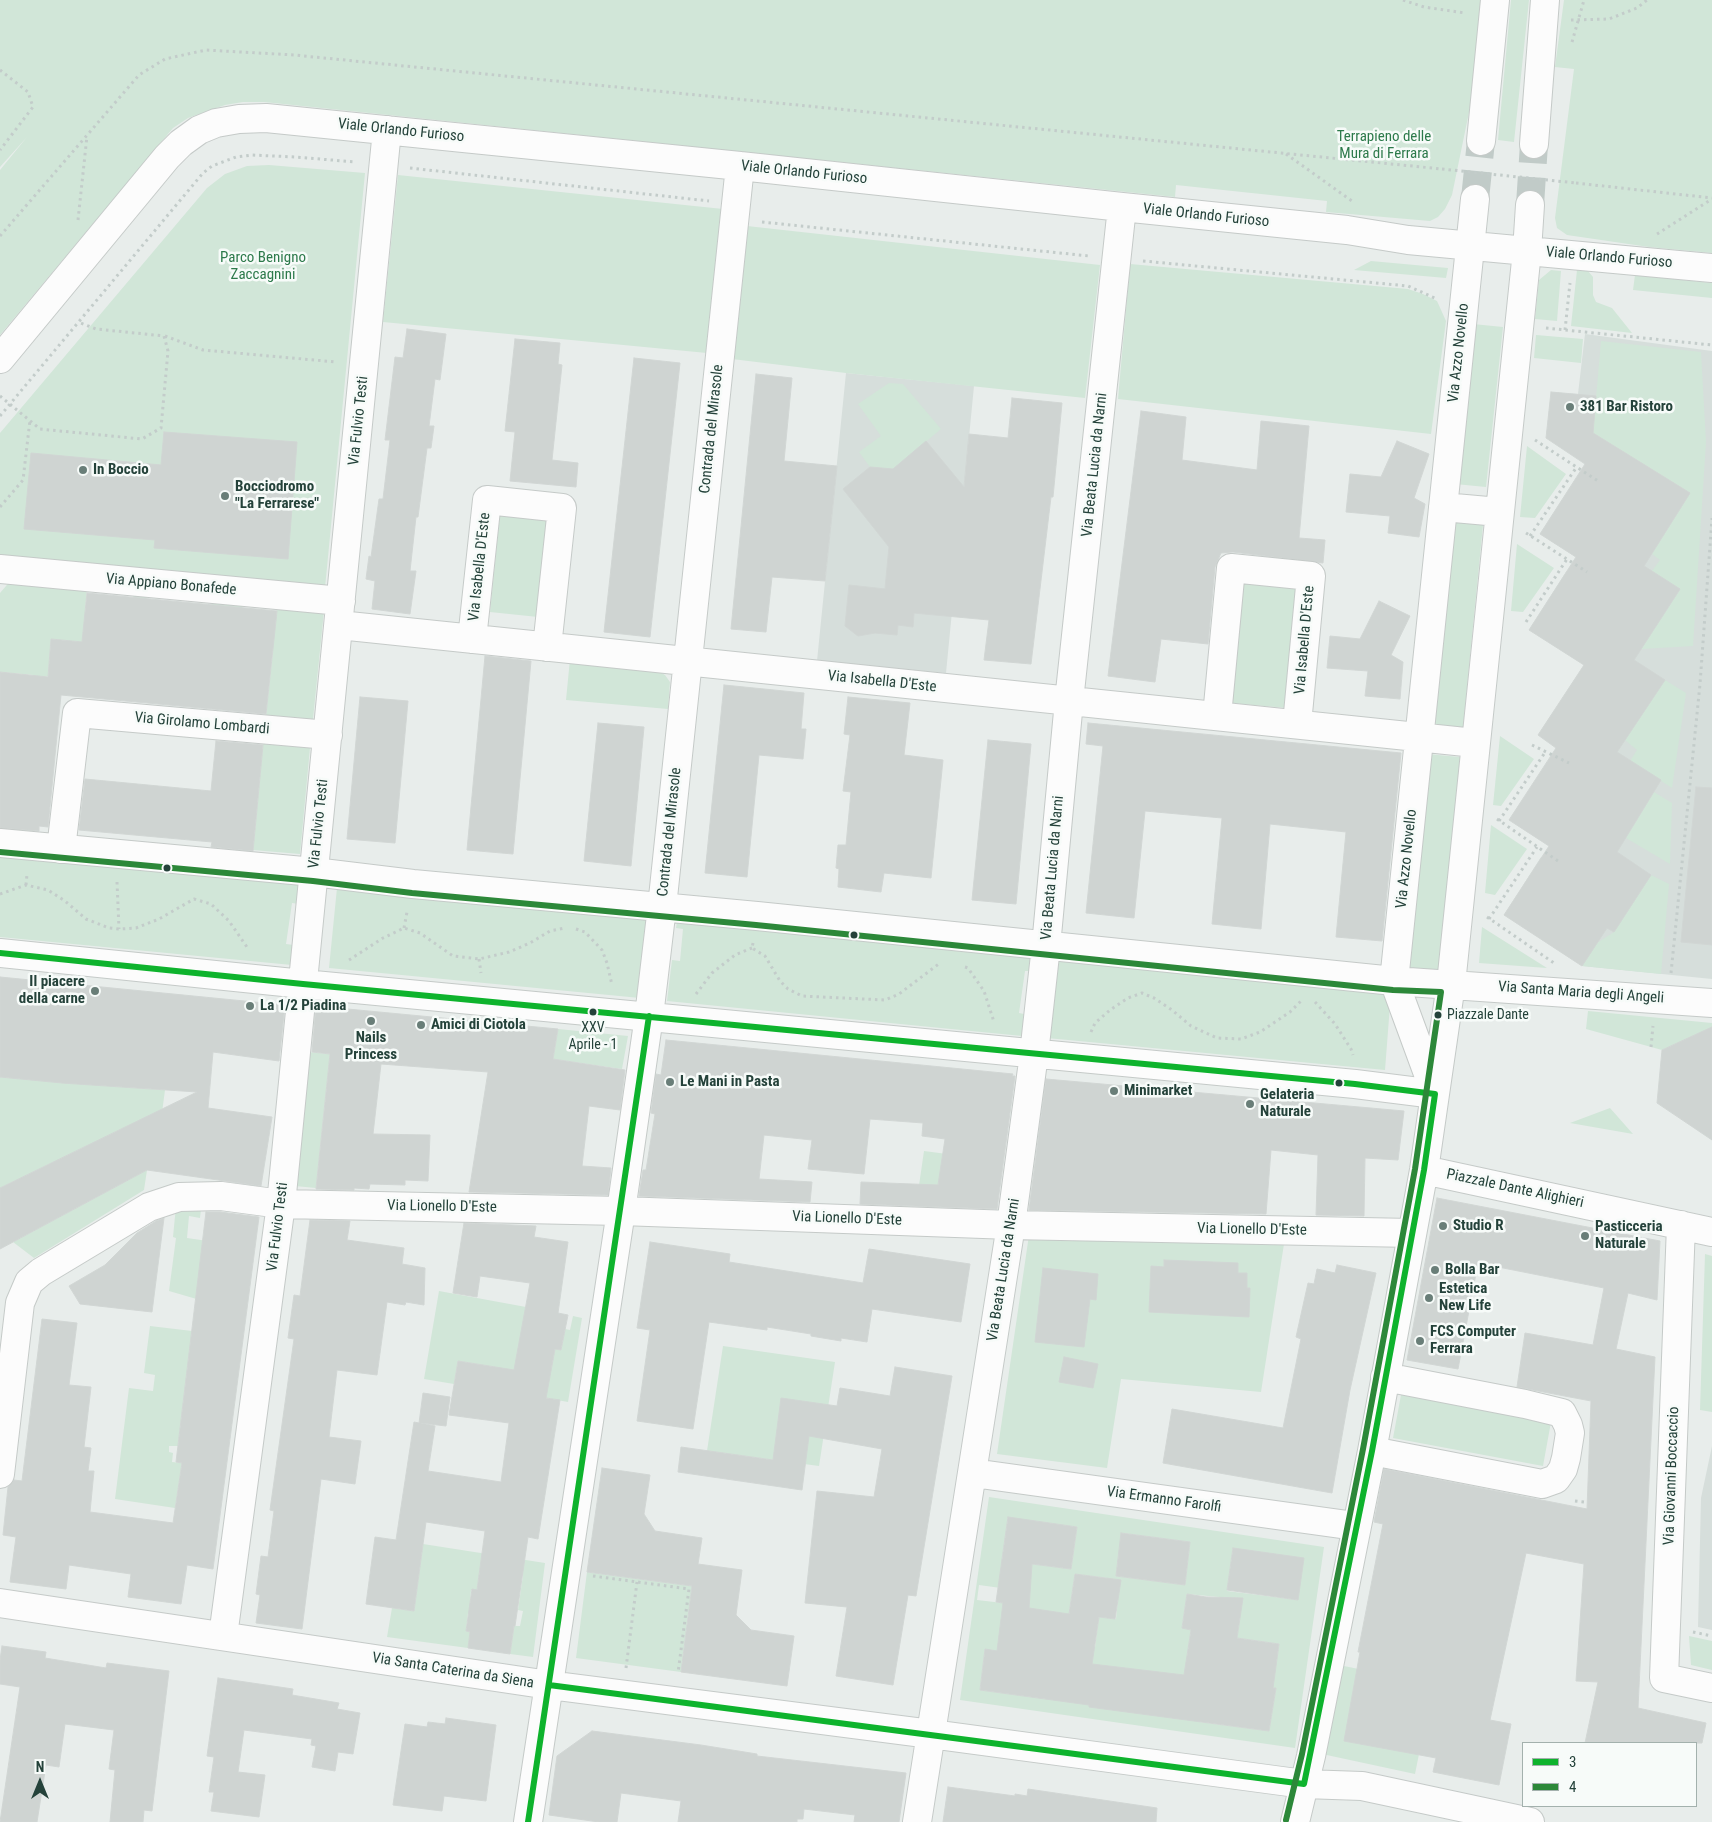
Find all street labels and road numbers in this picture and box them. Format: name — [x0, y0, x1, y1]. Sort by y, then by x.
street label: Viale Orlando Furioso — [337, 115, 465, 147]
street label: Viale Orlando Furioso — [740, 157, 868, 189]
street label: Viale Orlando Furioso — [1142, 200, 1270, 232]
street label: Viale Orlando Furioso — [1545, 243, 1673, 273]
street label: Via Azzo Novello — [1445, 302, 1473, 404]
street label: Contrada del Mirasole — [696, 364, 728, 494]
street label: Via Fulvio Testi — [345, 375, 373, 467]
street label: Via Beata Lucia da Narni — [1078, 392, 1112, 538]
street label: Via Isabella D'Este — [465, 512, 495, 622]
street label: Via Appiano Bonafede — [105, 570, 237, 600]
street label: Via Isabella D'Este — [1291, 585, 1319, 695]
street label: Via Isabella D'Este — [827, 667, 937, 697]
street label: Via Girolamo Lombardi — [134, 709, 270, 739]
street label: Contrada del Mirasole — [654, 767, 686, 897]
street label: Via Fulvio Testi — [305, 778, 333, 870]
street label: Via Beata Lucia da Narni — [1038, 795, 1068, 941]
street label: Via Azzo Novello — [1393, 808, 1421, 910]
street label: Via Santa Maria degli Angeli — [1497, 978, 1665, 1008]
street label: Piazzale Dante Alighieri — [1445, 1166, 1585, 1212]
street label: Via Fulvio Testi — [264, 1181, 292, 1273]
street label: Via Lionello D'Este — [387, 1197, 497, 1217]
street label: Via Beata Lucia da Narni — [984, 1197, 1024, 1343]
street label: Via Lionello D'Este — [792, 1208, 902, 1230]
street label: Via Lionello D'Este — [1197, 1220, 1307, 1240]
street label: Via Giovanni Boccaccio — [1661, 1406, 1683, 1546]
street label: Via Ermanno Farolfi — [1106, 1483, 1222, 1517]
street label: Via Santa Caterina da Siena — [371, 1649, 535, 1693]

